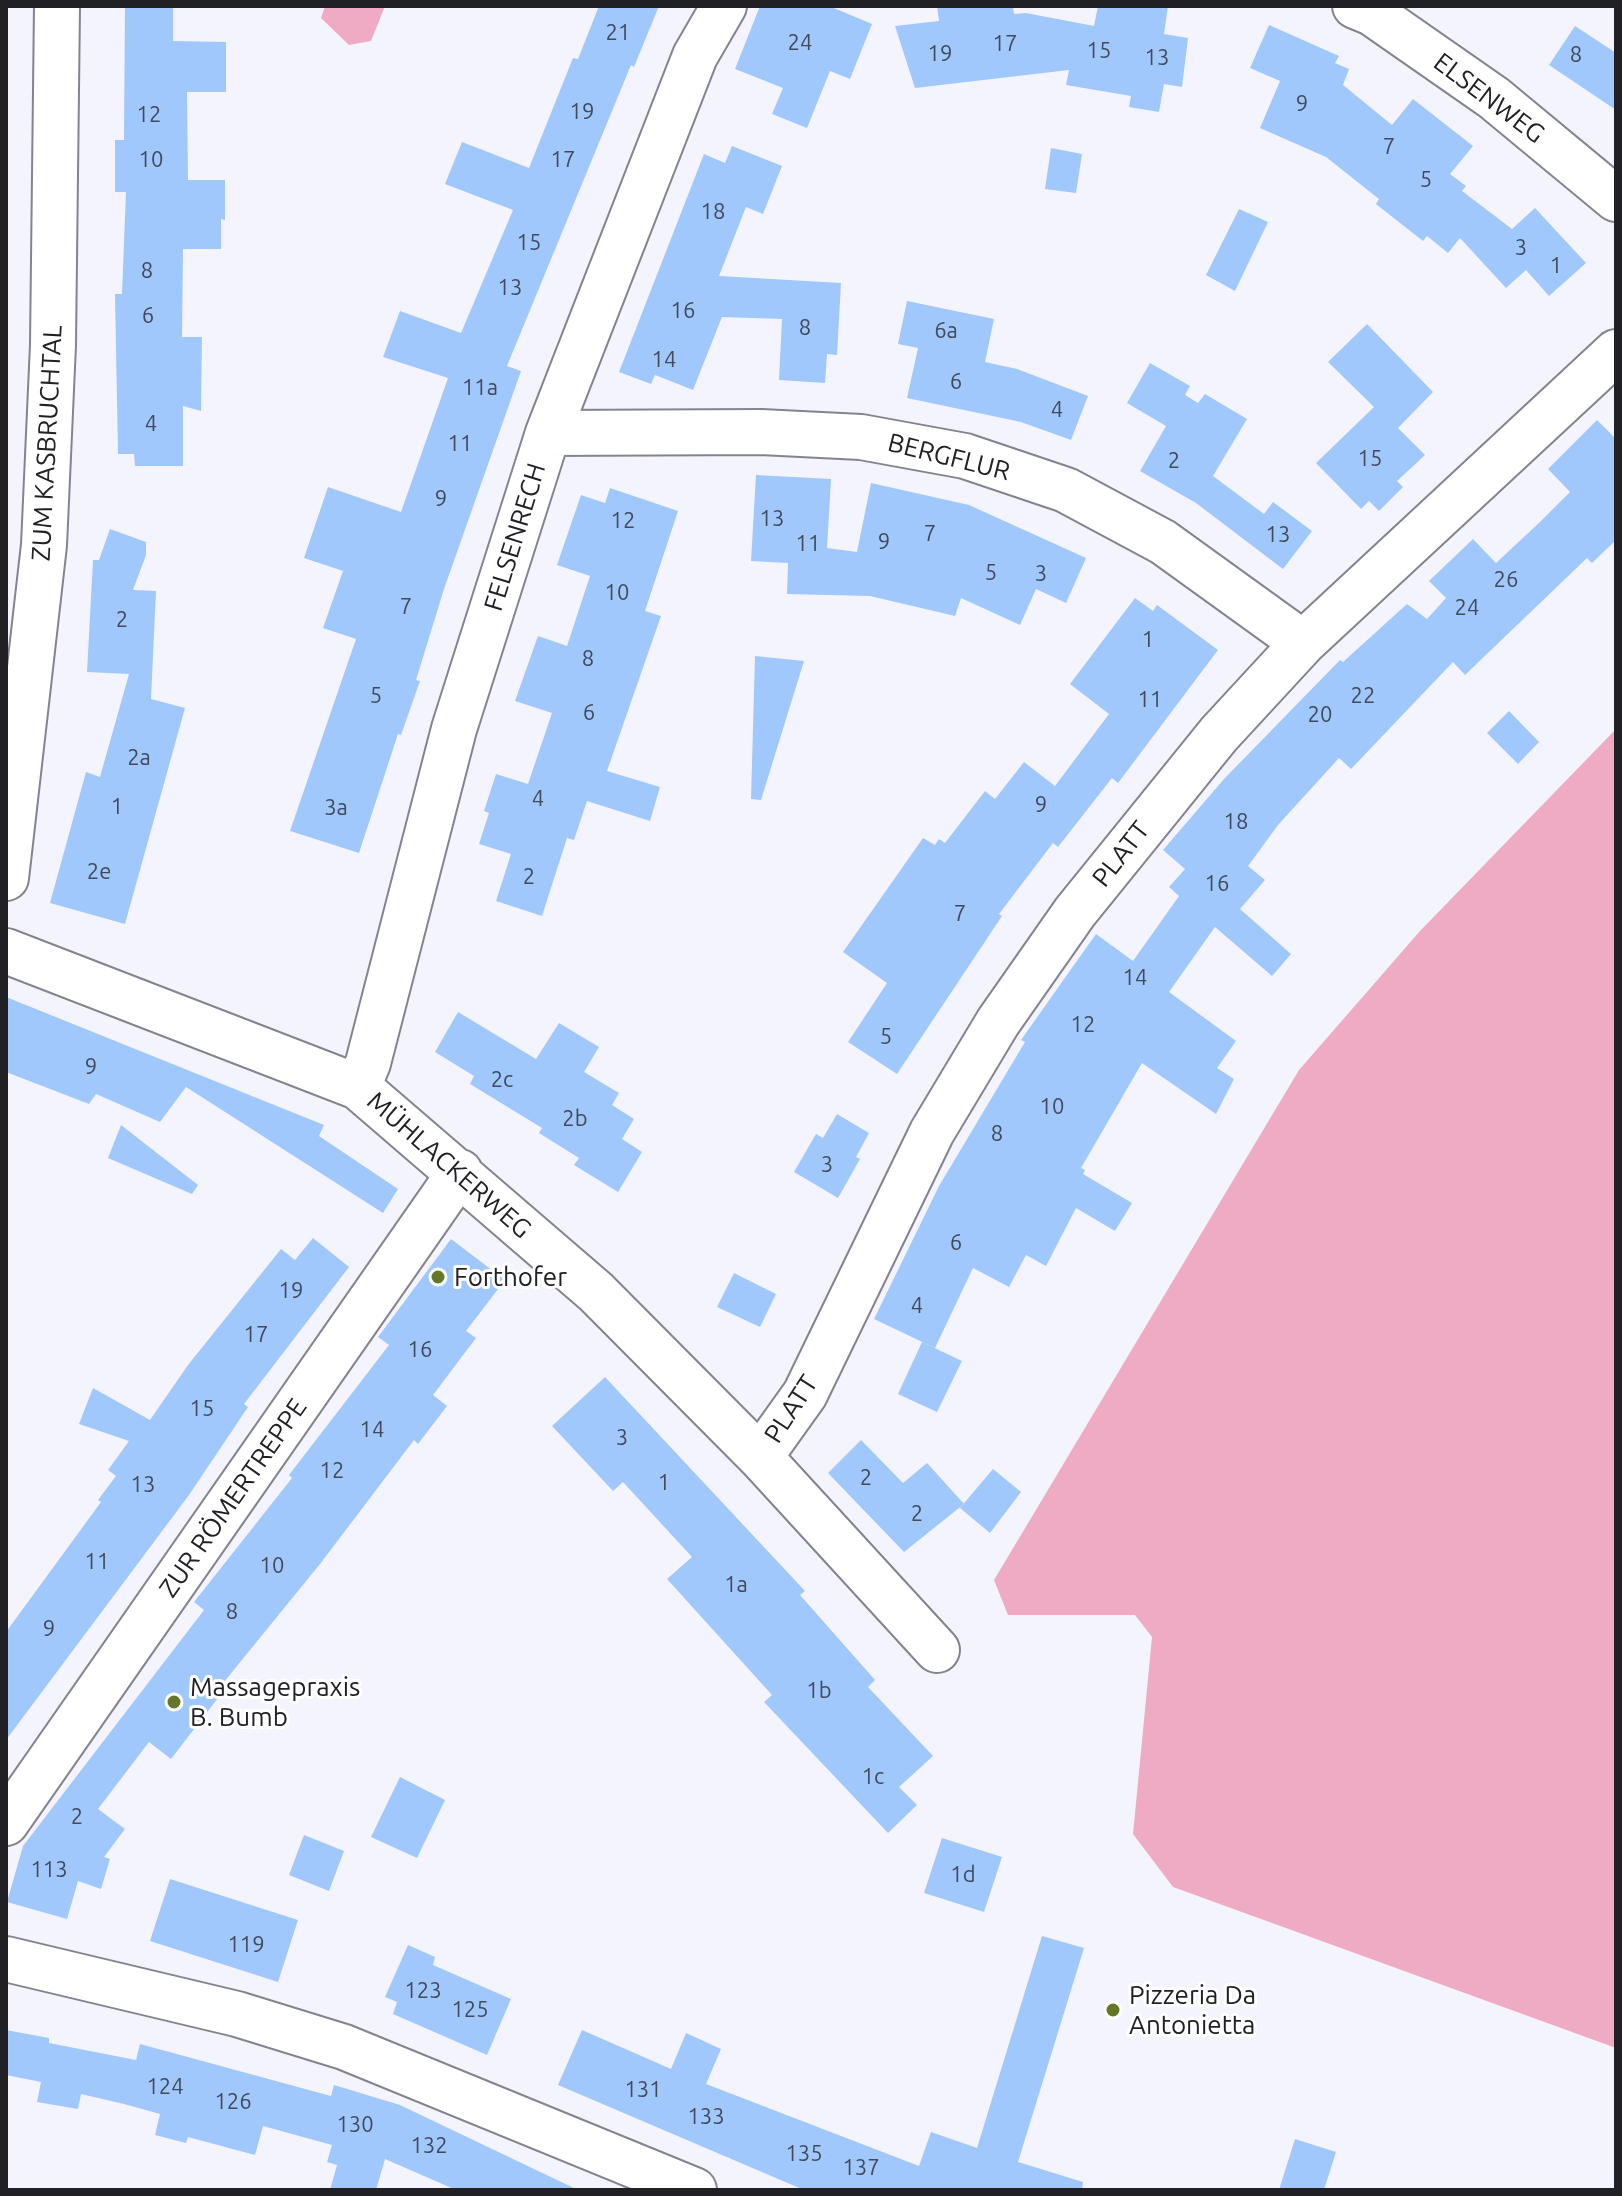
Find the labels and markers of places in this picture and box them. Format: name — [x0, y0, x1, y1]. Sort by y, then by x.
place label: Forthofer — [454, 1261, 567, 1293]
marker: Forthofer — [429, 1268, 447, 1286]
place label: Massagepraxis B. Bumb — [190, 1671, 360, 1732]
marker: Massagepraxis B. Bumb — [165, 1693, 183, 1711]
place label: Pizzeria Da Antonietta — [1129, 1979, 1256, 2040]
marker: Pizzeria Da Antonietta — [1104, 2001, 1122, 2019]

